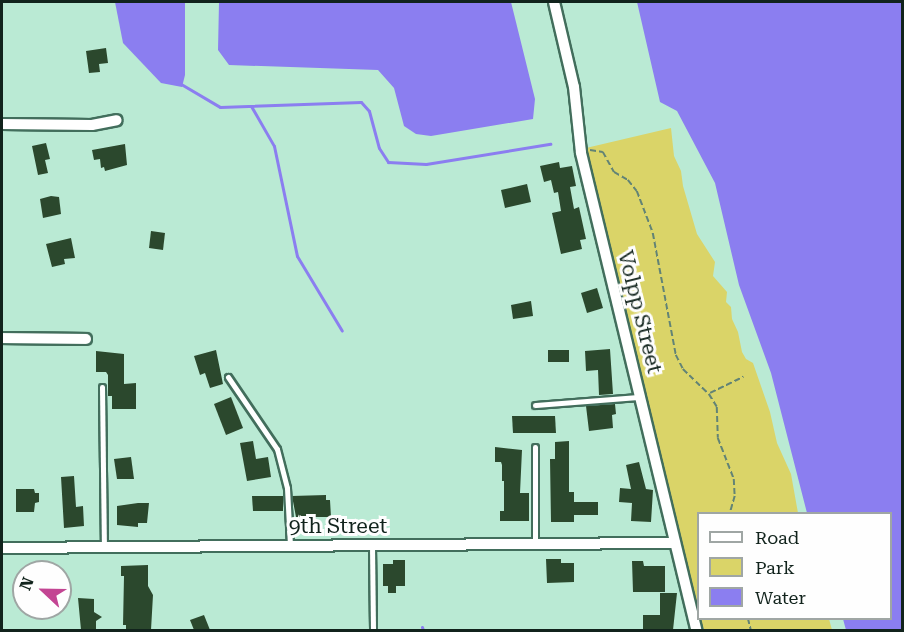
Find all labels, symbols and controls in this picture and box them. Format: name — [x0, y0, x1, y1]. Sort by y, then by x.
street label: Volpp Street — [613, 248, 667, 376]
legend — [697, 512, 892, 620]
street label: 9th Street — [289, 513, 387, 539]
text: Road — [755, 527, 799, 548]
text: Park — [755, 557, 795, 578]
north arrow — [12, 560, 72, 620]
text: N — [16, 575, 38, 593]
text: Water — [755, 587, 806, 608]

